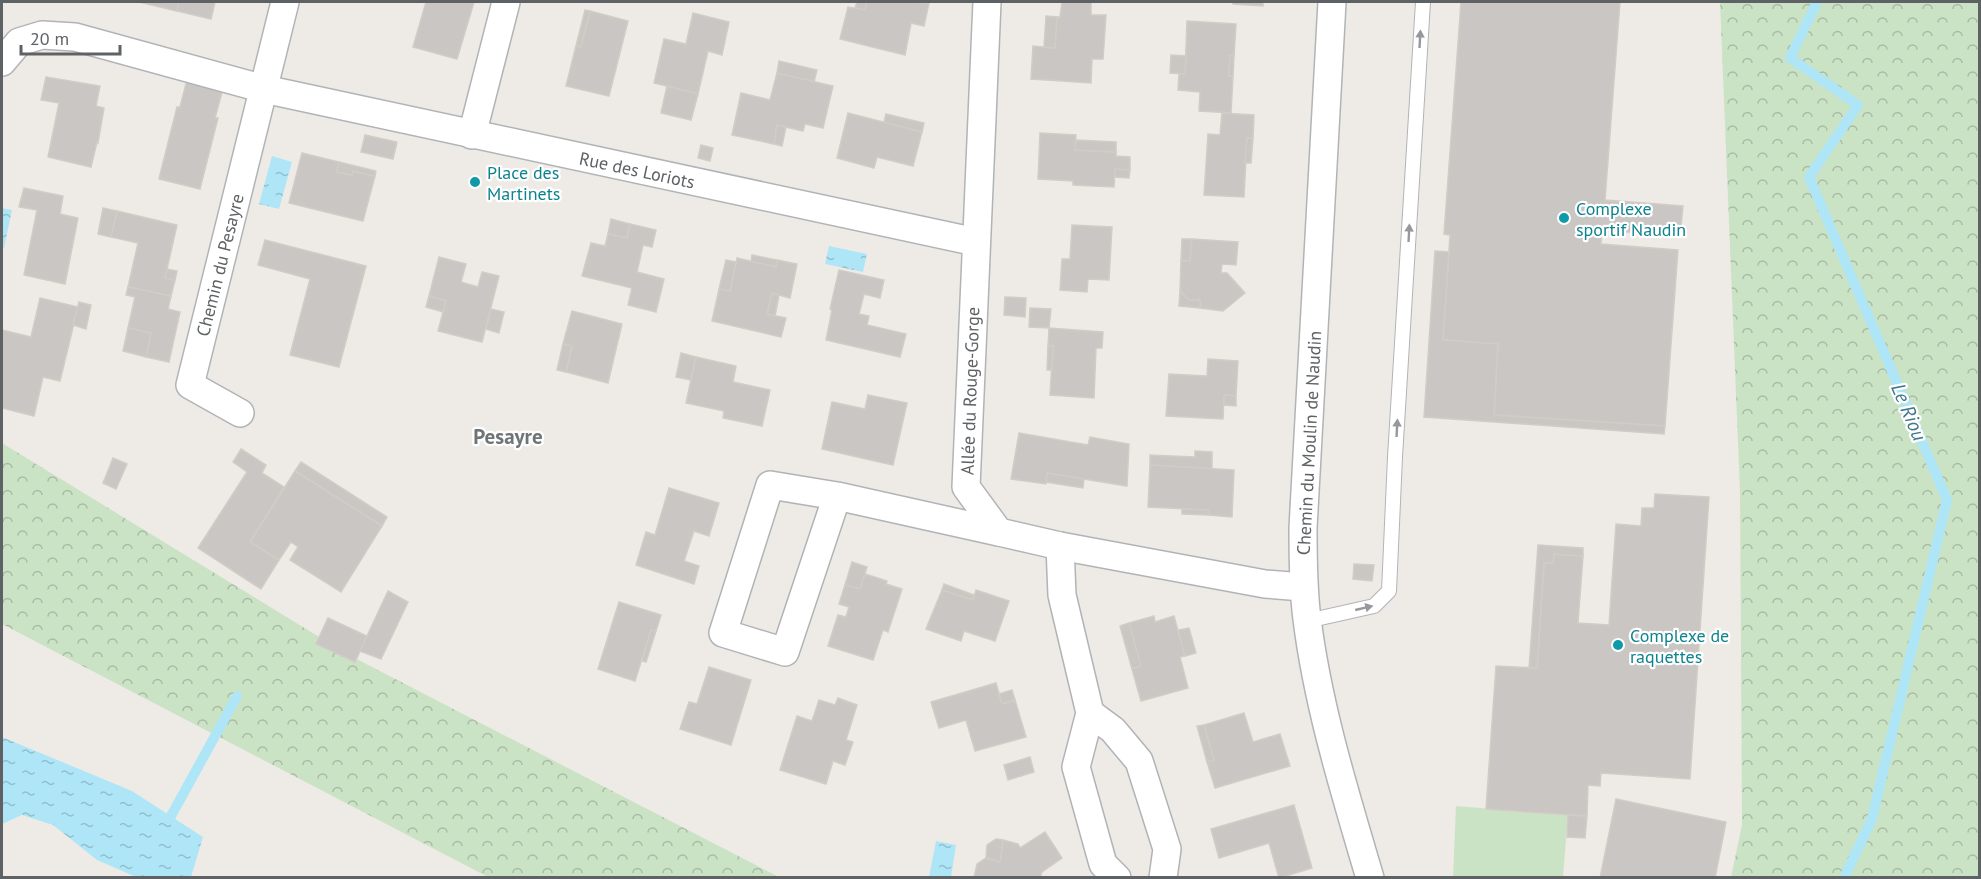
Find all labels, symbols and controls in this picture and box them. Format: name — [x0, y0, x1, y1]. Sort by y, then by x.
scale bar — [21, 18, 120, 56]
text: 20 m — [30, 27, 69, 50]
one-way arrow — [1416, 29, 1425, 48]
street label: Rue des Loriots — [577, 147, 697, 193]
place label: Place des Martinets — [487, 161, 560, 205]
marker: Place des Martinets — [468, 175, 482, 189]
street label: Chemin du Pesayre — [191, 191, 249, 339]
place label: Complexe sportif Naudin — [1576, 197, 1686, 241]
marker: Complexe sportif Naudin — [1557, 211, 1571, 225]
one-way arrow — [1404, 224, 1413, 243]
street label: Allée du Rouge-Gorge — [956, 307, 984, 475]
street label: Chemin du Moulin de Naudin — [1292, 330, 1326, 556]
water label: Le Riou — [1885, 379, 1933, 445]
one-way arrow — [1392, 418, 1401, 437]
district label: Pesayre — [473, 423, 543, 450]
one-way arrow — [1355, 603, 1373, 613]
place label: Complexe de raquettes — [1630, 624, 1729, 668]
marker: Complexe de raquettes — [1611, 638, 1625, 652]

